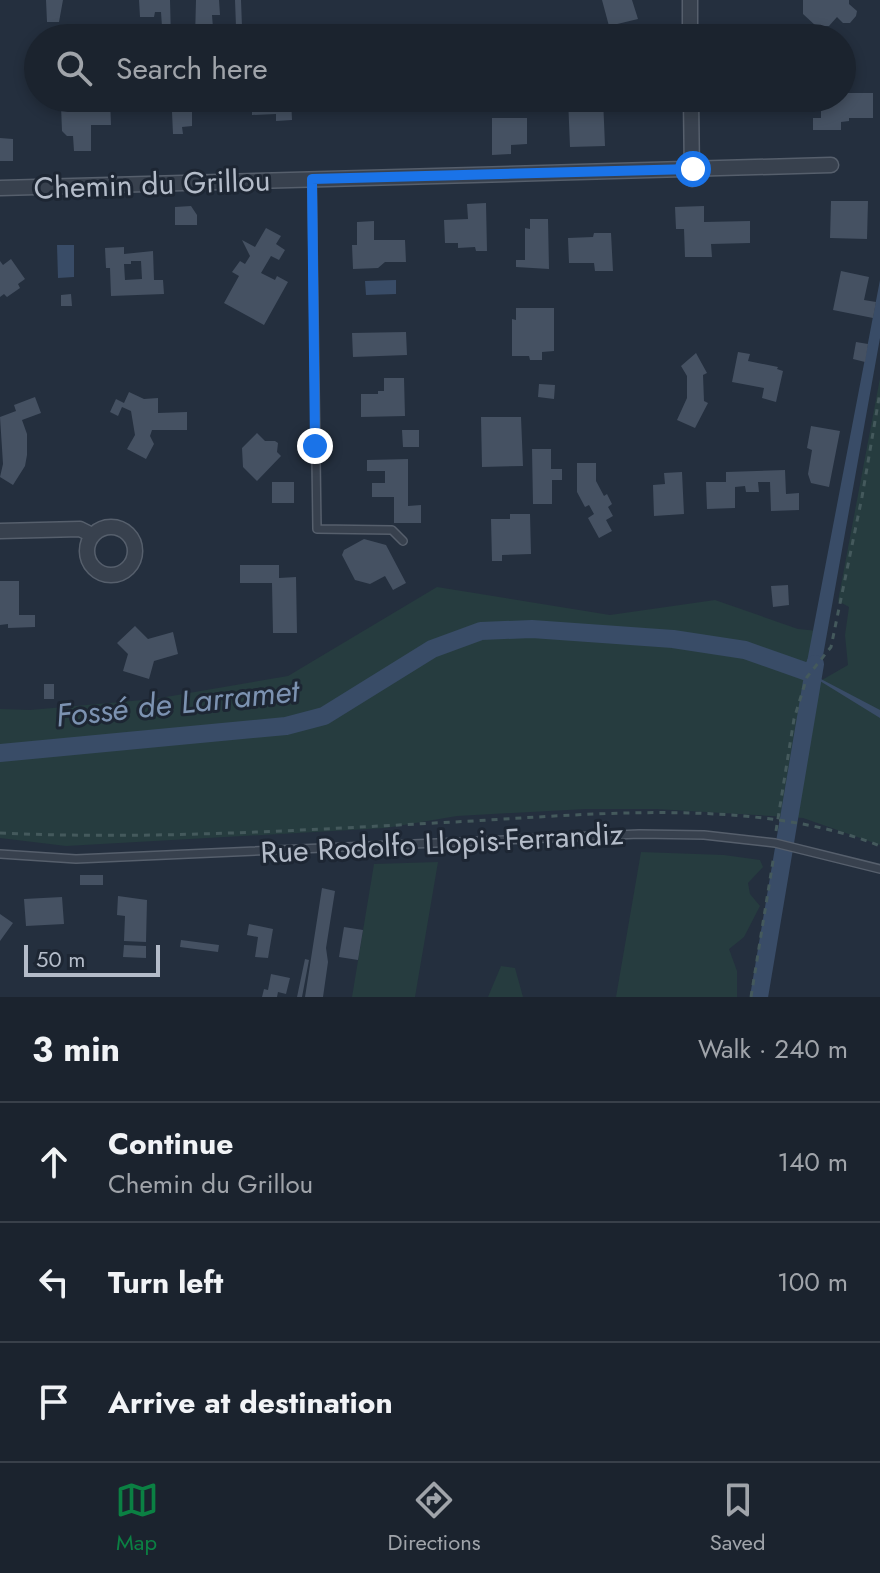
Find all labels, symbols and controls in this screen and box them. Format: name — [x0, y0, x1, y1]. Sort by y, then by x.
search box — [24, 24, 856, 112]
icon: search — [52, 46, 96, 90]
text: Search here — [116, 47, 268, 90]
route start — [675, 151, 711, 187]
street label: Chemin du Grillou — [33, 158, 271, 210]
route end — [297, 428, 333, 464]
water label: Fossé de Larramet — [53, 667, 303, 739]
street label: Rue Rodolfo Llopis-Ferrandiz — [259, 812, 625, 874]
scale bar — [24, 941, 160, 977]
text: 50 m — [36, 943, 85, 975]
text: 3 min — [32, 1025, 120, 1074]
text: Walk · 240 m — [698, 1030, 848, 1068]
text: Continue — [108, 1122, 234, 1165]
icon: ahead — [32, 1140, 76, 1184]
text: 140 m — [777, 1143, 848, 1181]
text: Chemin du Grillou — [108, 1165, 313, 1203]
icon: left — [32, 1260, 76, 1304]
text: Turn left — [108, 1261, 223, 1304]
text: 100 m — [777, 1263, 848, 1301]
icon: arrive — [32, 1380, 76, 1424]
text: Arrive at destination — [108, 1381, 393, 1424]
tab: Map — [115, 1478, 159, 1558]
tab: Directions — [388, 1478, 481, 1558]
tab: Saved — [710, 1478, 765, 1558]

